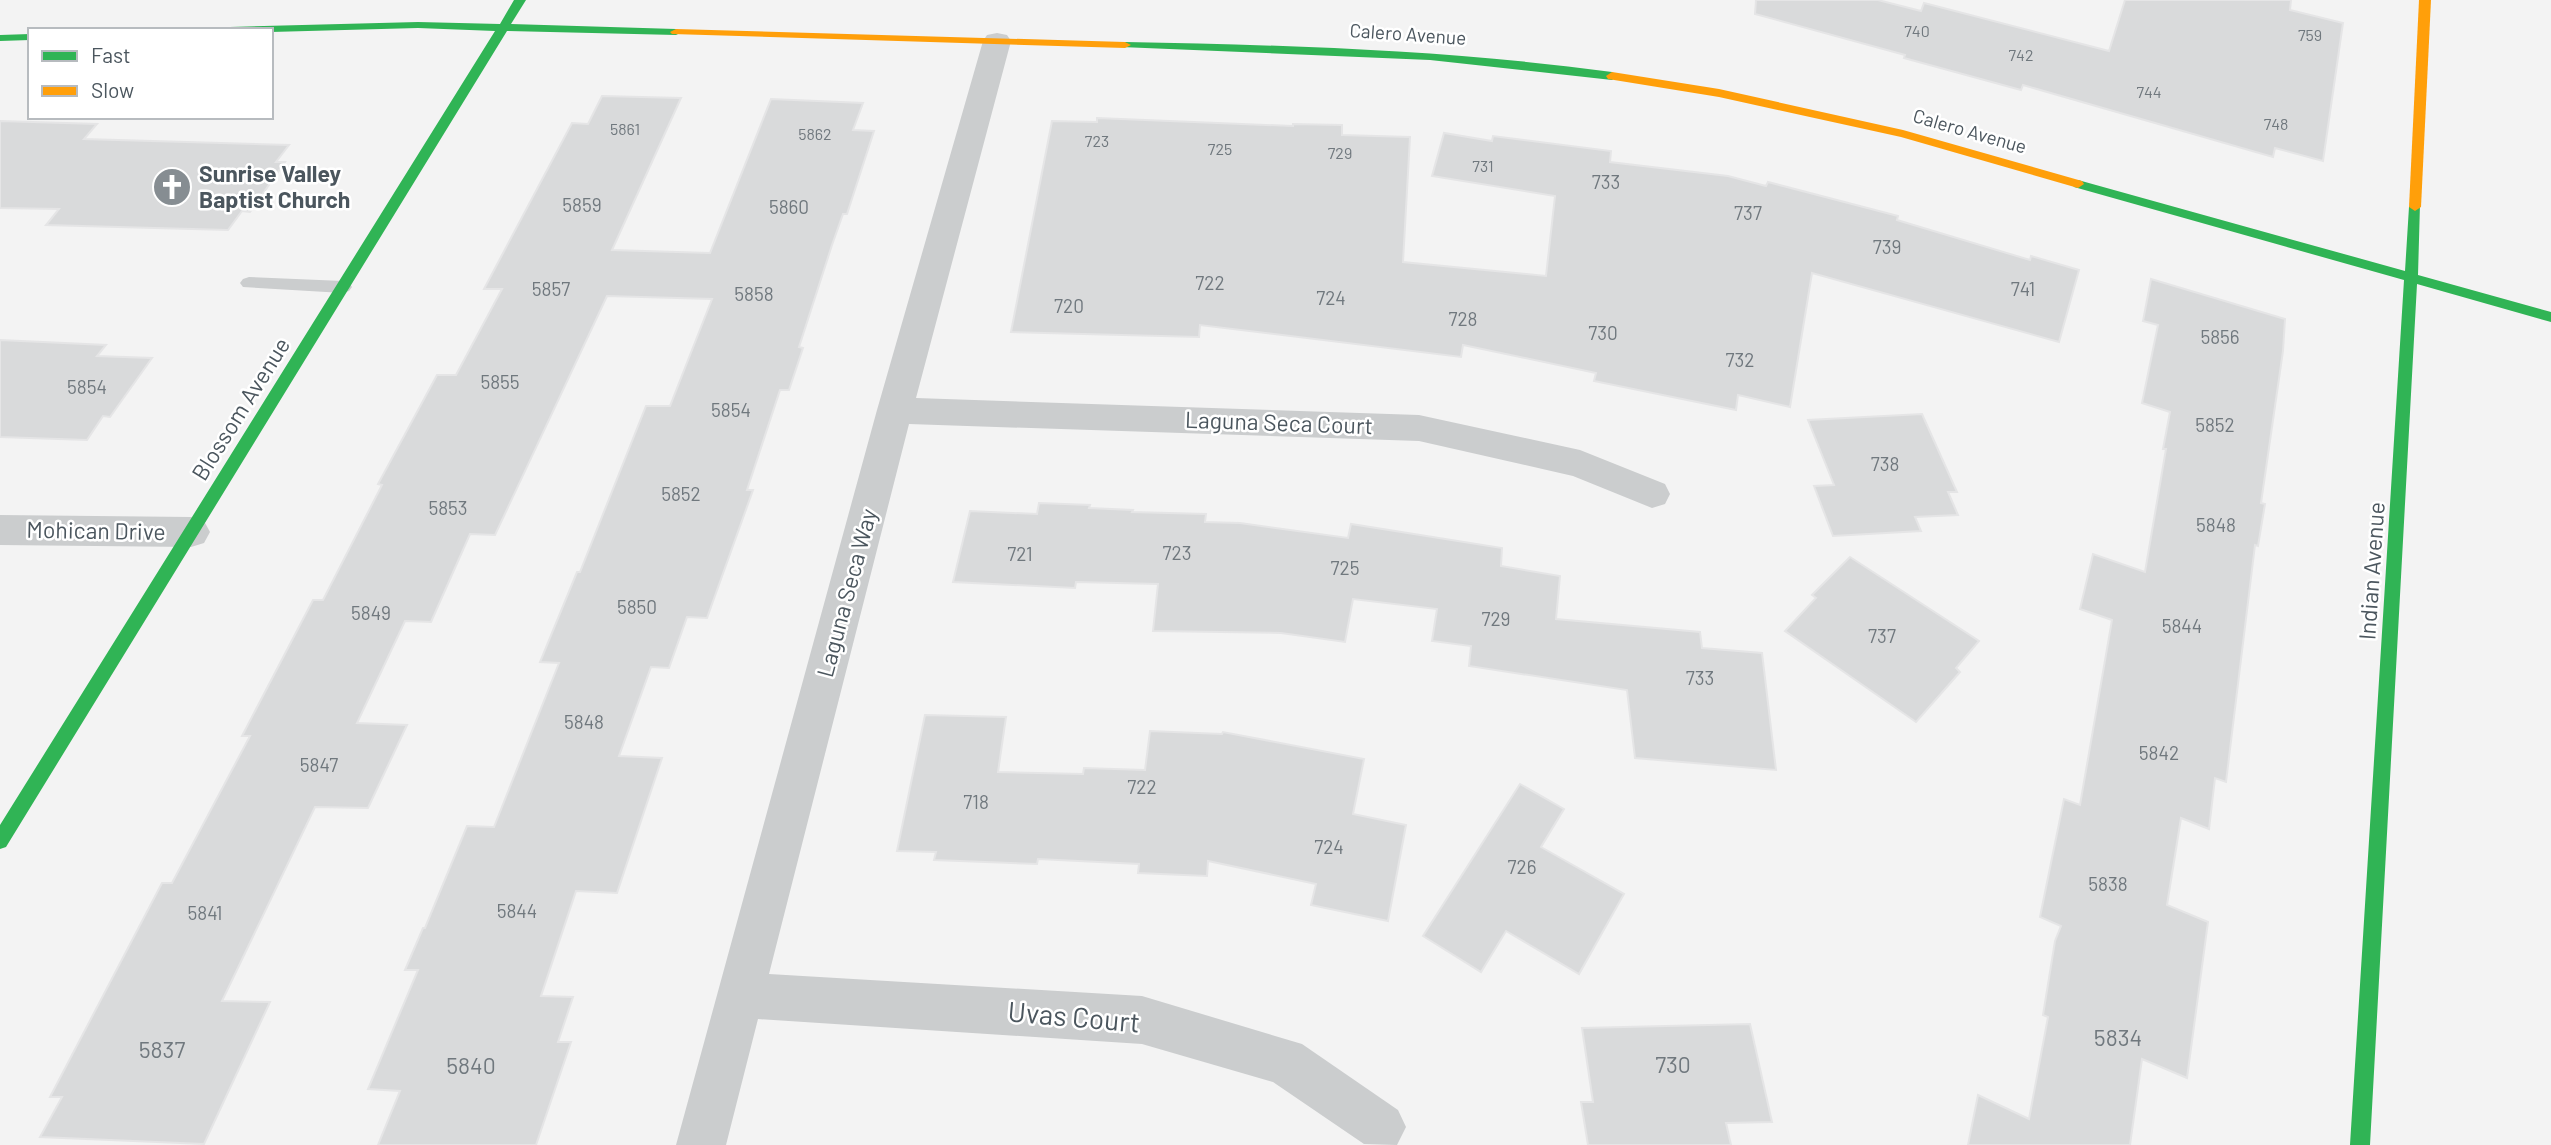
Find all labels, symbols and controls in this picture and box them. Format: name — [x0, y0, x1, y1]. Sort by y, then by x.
street label: Calero Avenue — [1349, 18, 1467, 49]
house number: 740 — [1904, 21, 1930, 40]
house number: 759 — [2298, 25, 2322, 44]
legend — [28, 28, 273, 119]
text: Fast — [91, 42, 131, 67]
house number: 742 — [2009, 45, 2033, 64]
text: Slow — [91, 77, 134, 102]
house number: 744 — [2136, 82, 2162, 101]
street label: Calero Avenue — [1911, 103, 2030, 158]
house number: 748 — [2264, 114, 2288, 133]
house number: 5861 — [610, 119, 640, 138]
house number: 5862 — [798, 124, 832, 143]
house number: 723 — [1085, 131, 1109, 150]
house number: 725 — [1208, 139, 1232, 158]
house number: 729 — [1328, 143, 1352, 162]
house number: 731 — [1472, 156, 1494, 175]
place label: Sunrise Valley Baptist Church — [199, 159, 350, 213]
church icon: Sunrise Valley Baptist Church — [151, 166, 193, 208]
house number: 733 — [1592, 170, 1620, 193]
house number: 5859 — [562, 193, 602, 216]
house number: 5860 — [769, 195, 809, 218]
house number: 737 — [1734, 201, 1762, 224]
house number: 739 — [1873, 235, 1901, 258]
house number: 722 — [1195, 271, 1225, 294]
house number: 5857 — [532, 277, 570, 300]
house number: 741 — [2011, 277, 2035, 300]
house number: 5858 — [734, 282, 774, 305]
house number: 724 — [1316, 286, 1346, 309]
house number: 720 — [1054, 294, 1084, 317]
house number: 728 — [1448, 307, 1478, 330]
house number: 730 — [1588, 321, 1618, 344]
house number: 5856 — [2200, 325, 2240, 348]
street label: Blossom Avenue — [185, 332, 295, 485]
house number: 732 — [1726, 348, 1754, 371]
house number: 5855 — [480, 370, 520, 393]
house number: 5854 — [67, 375, 107, 398]
house number: 5854 — [711, 398, 751, 421]
street label: Laguna Seca Court — [1185, 405, 1374, 439]
house number: 5852 — [2195, 413, 2235, 436]
house number: 738 — [1871, 452, 1899, 475]
house number: 5852 — [661, 482, 701, 505]
house number: 5853 — [428, 496, 468, 519]
street label: Indian Avenue — [2352, 501, 2390, 641]
street label: Laguna Seca Way — [810, 505, 882, 680]
house number: 5848 — [2196, 513, 2236, 536]
street label: Mohican Drive — [26, 515, 166, 545]
house number: 723 — [1163, 541, 1191, 564]
house number: 721 — [1007, 542, 1033, 565]
house number: 725 — [1331, 556, 1359, 579]
house number: 5850 — [617, 595, 657, 618]
house number: 5849 — [351, 601, 391, 624]
house number: 729 — [1481, 607, 1511, 630]
house number: 5844 — [2162, 614, 2202, 637]
house number: 737 — [1868, 624, 1896, 647]
house number: 733 — [1686, 666, 1714, 689]
house number: 5848 — [564, 710, 604, 733]
house number: 5842 — [2139, 741, 2179, 764]
house number: 5847 — [300, 753, 338, 776]
house number: 722 — [1127, 775, 1157, 798]
house number: 718 — [963, 790, 989, 813]
house number: 724 — [1314, 835, 1344, 858]
house number: 726 — [1508, 855, 1536, 878]
house number: 5838 — [2088, 872, 2128, 895]
house number: 5844 — [497, 899, 537, 922]
house number: 5841 — [187, 901, 223, 924]
street label: Uvas Court — [1007, 993, 1142, 1039]
house number: 5834 — [2094, 1023, 2142, 1051]
house number: 5837 — [139, 1035, 185, 1063]
house number: 730 — [1655, 1050, 1691, 1078]
house number: 5840 — [446, 1051, 496, 1079]

